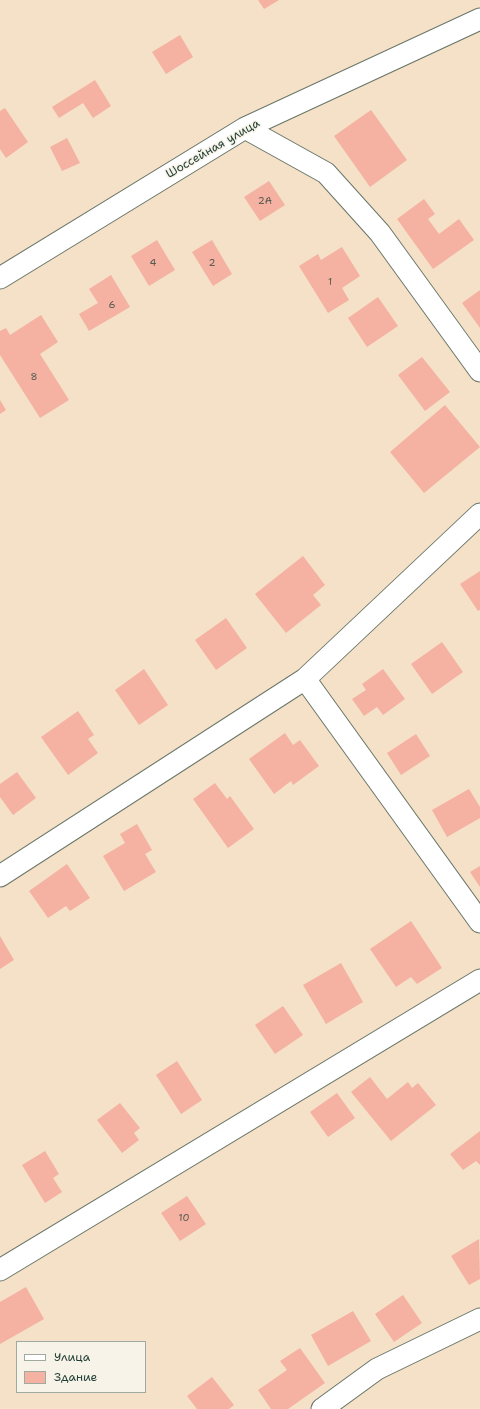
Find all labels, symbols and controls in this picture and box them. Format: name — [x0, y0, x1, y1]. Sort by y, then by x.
street label: Шоссейная улица — [163, 116, 263, 182]
house number: 2А — [258, 195, 272, 207]
house number: 4 — [150, 257, 156, 269]
house number: 2 — [209, 257, 215, 269]
house number: 1 — [328, 276, 332, 288]
house number: 6 — [109, 299, 115, 311]
house number: 8 — [31, 371, 37, 383]
house number: 10 — [179, 1212, 189, 1224]
legend — [16, 1341, 146, 1393]
text: Улица — [54, 1349, 90, 1365]
text: Здание — [54, 1369, 97, 1385]

